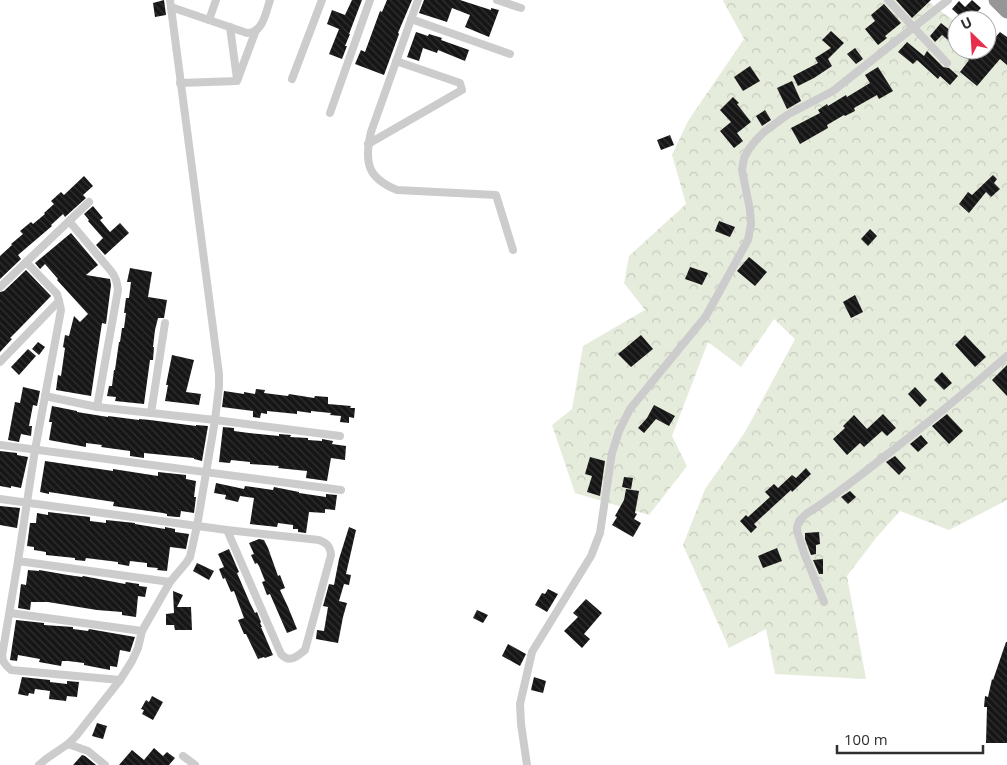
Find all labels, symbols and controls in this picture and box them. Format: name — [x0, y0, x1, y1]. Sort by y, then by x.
north arrow — [947, 10, 997, 60]
text: U — [957, 12, 975, 34]
scale bar — [837, 722, 983, 754]
text: 100 m — [844, 729, 888, 749]

